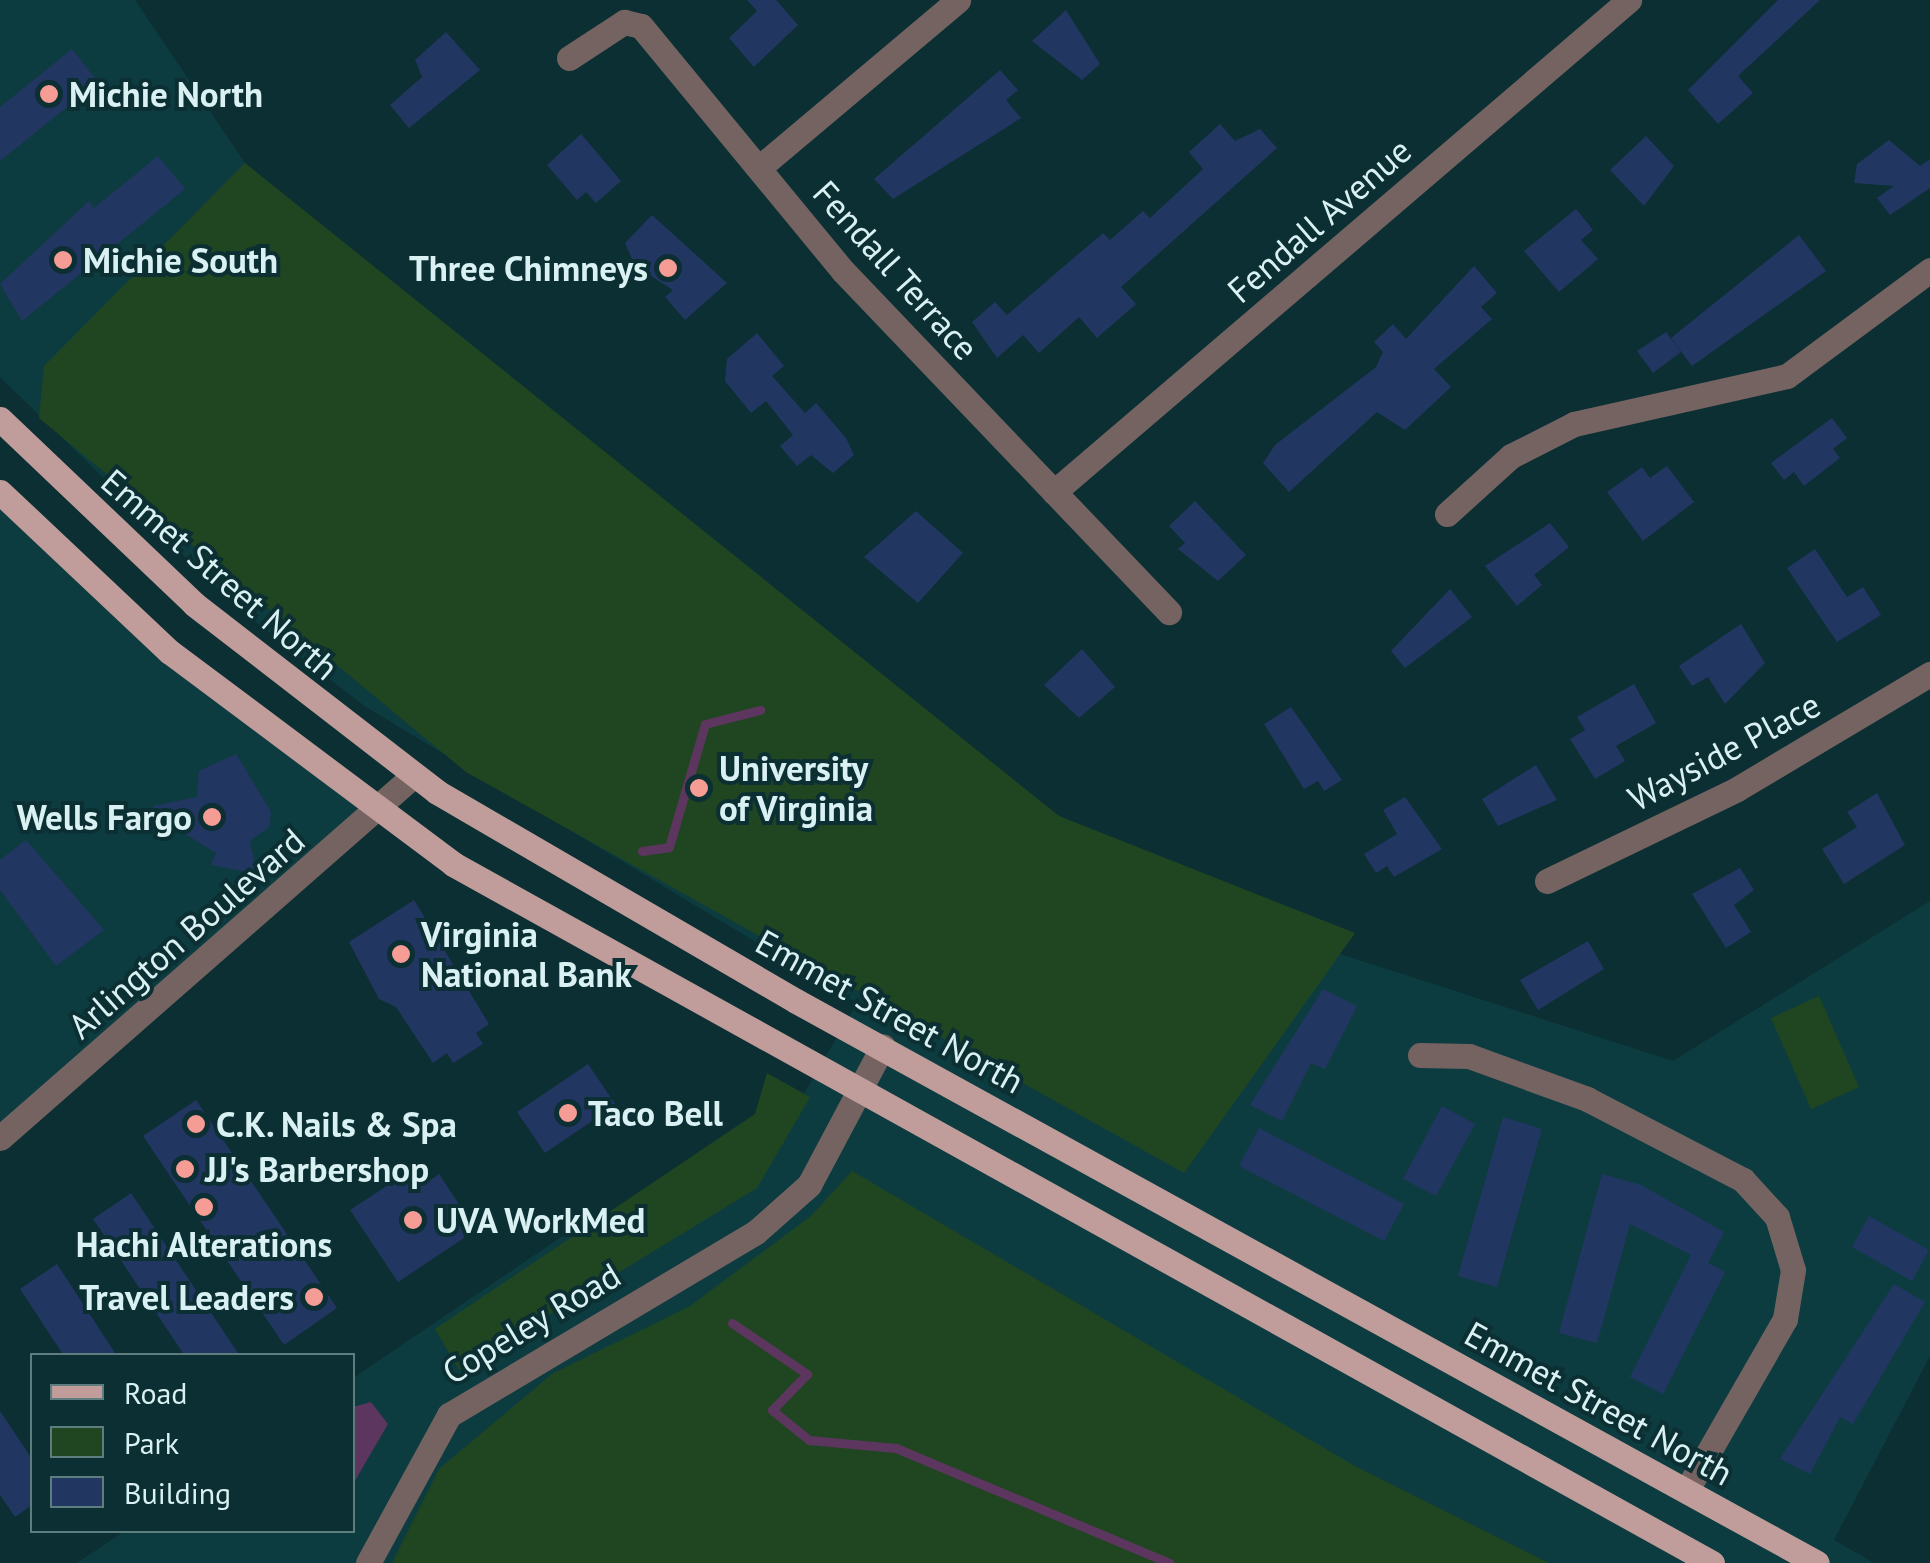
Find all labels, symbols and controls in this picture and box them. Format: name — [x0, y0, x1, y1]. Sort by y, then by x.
place label: Michie North — [69, 73, 263, 115]
marker: Michie North — [38, 83, 60, 105]
street label: Fendall Avenue — [1218, 129, 1420, 311]
street label: Fendall Terrace — [804, 171, 988, 369]
place label: Michie South — [83, 239, 278, 281]
place label: Three Chimneys — [408, 247, 648, 289]
marker: Michie South — [52, 249, 74, 271]
marker: Three Chimneys — [657, 257, 679, 279]
street label: Emmet Street North — [93, 460, 347, 688]
street label: Wayside Place — [1621, 683, 1827, 819]
place label: University of Virginia — [719, 747, 874, 829]
marker: University of Virginia — [688, 777, 710, 799]
place label: Wells Fargo — [17, 796, 192, 838]
marker: Wells Fargo — [201, 806, 223, 828]
street label: Arlington Boulevard — [59, 819, 313, 1047]
place label: Virginia National Bank — [421, 913, 632, 995]
street label: Emmet Street North — [749, 920, 1031, 1102]
marker: Virginia National Bank — [390, 943, 412, 965]
place label: Taco Bell — [588, 1092, 723, 1134]
marker: Taco Bell — [557, 1102, 579, 1124]
place label: C.K. Nails & Spa — [216, 1103, 459, 1145]
marker: C.K. Nails & Spa — [185, 1113, 207, 1135]
place label: JJ's Barbershop — [205, 1148, 429, 1190]
marker: JJ's Barbershop — [174, 1158, 196, 1180]
marker: Hachi Alterations — [193, 1196, 215, 1218]
place label: UVA WorkMed — [436, 1199, 648, 1241]
marker: UVA WorkMed — [400, 1207, 426, 1233]
place label: Hachi Alterations — [75, 1223, 333, 1265]
street label: Copeley Road — [434, 1253, 628, 1393]
place label: Travel Leaders — [79, 1276, 294, 1318]
marker: Travel Leaders — [303, 1286, 325, 1308]
street label: Emmet Street North — [1458, 1312, 1740, 1494]
legend — [30, 1353, 355, 1533]
text: Road — [124, 1373, 188, 1412]
text: Park — [124, 1423, 179, 1462]
text: Building — [124, 1473, 231, 1512]

